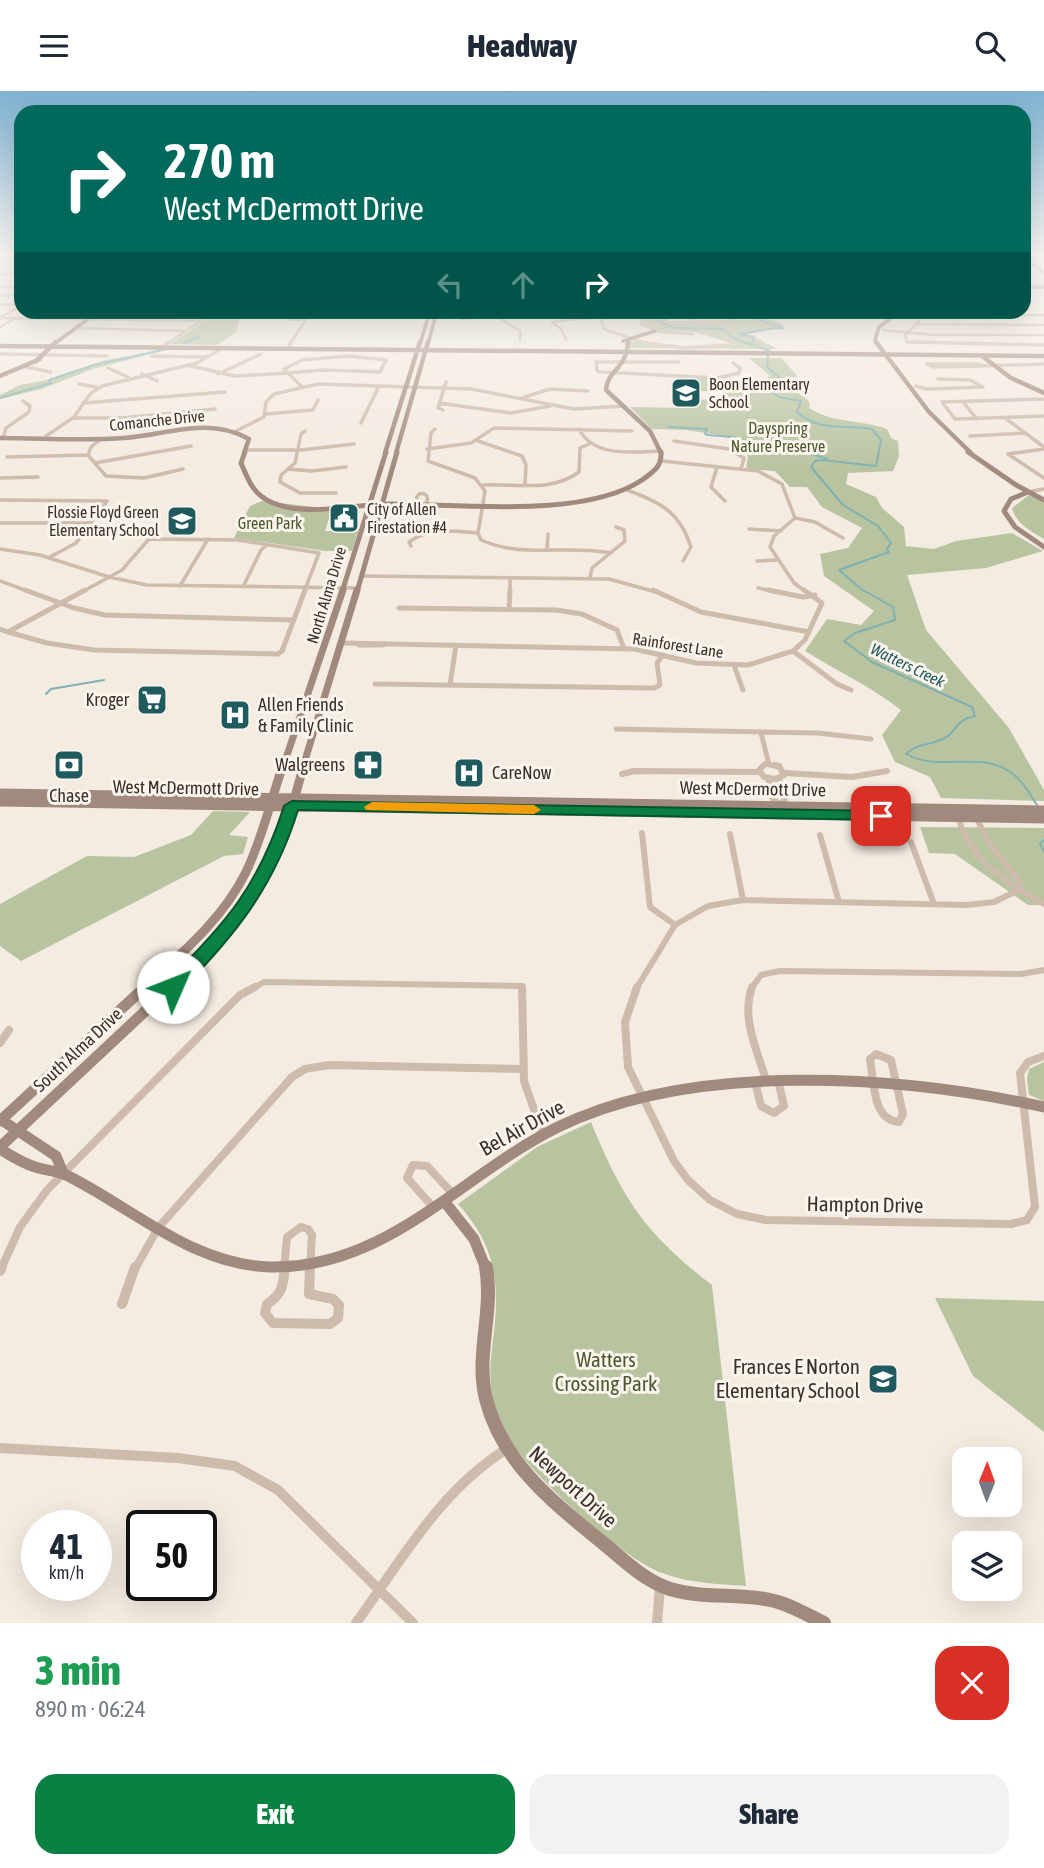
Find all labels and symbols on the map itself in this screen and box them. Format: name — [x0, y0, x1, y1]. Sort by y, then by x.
place label: Boon Elementary School — [709, 375, 810, 411]
school or university icon: Boon Elementary School — [669, 376, 703, 410]
street label: Comanche Drive — [109, 406, 205, 434]
park label: Dayspring Nature Preserve — [731, 419, 825, 455]
place label: City of Allen Firestation #4 — [367, 500, 447, 536]
public building icon: City of Allen Firestation #4 — [327, 501, 361, 535]
place label: Flossie Floyd Green Elementary School — [47, 503, 160, 540]
school or university icon: Flossie Floyd Green Elementary School — [165, 504, 199, 538]
park label: Green Park — [238, 514, 302, 532]
street label: North Alma Drive — [303, 544, 349, 646]
street label: Rainforest Lane — [631, 629, 725, 661]
water label: Watters Creek — [868, 639, 949, 691]
supermarket icon: Kroger — [135, 683, 169, 717]
place label: Kroger — [86, 689, 130, 710]
place label: Allen Friends & Family Clinic — [258, 694, 354, 736]
hospital icon: Allen Friends & Family Clinic — [218, 698, 252, 732]
bank icon: Chase — [52, 748, 86, 782]
pharmacy icon: Walgreens — [351, 748, 385, 782]
place label: Walgreens — [275, 754, 345, 775]
hospital icon: CareNow — [452, 756, 486, 790]
place label: CareNow — [492, 762, 552, 783]
street label: West McDermott Drive — [113, 776, 259, 799]
street label: West McDermott Drive — [680, 777, 826, 800]
place label: Chase — [49, 785, 89, 806]
pin — [851, 786, 911, 846]
position arrow — [136, 950, 210, 1024]
street label: South Alma Drive — [29, 1003, 126, 1096]
street label: Bel Air Drive — [475, 1094, 568, 1160]
street label: Hampton Drive — [807, 1191, 924, 1217]
park label: Watters Crossing Park — [555, 1347, 657, 1395]
place label: Frances E Norton Elementary School — [716, 1354, 860, 1402]
school or university icon: Frances E Norton Elementary School — [866, 1362, 900, 1396]
street label: Newport Drive — [525, 1441, 622, 1532]
north arrow — [952, 1447, 1022, 1517]
speed limit sign: 50 — [126, 1510, 217, 1601]

